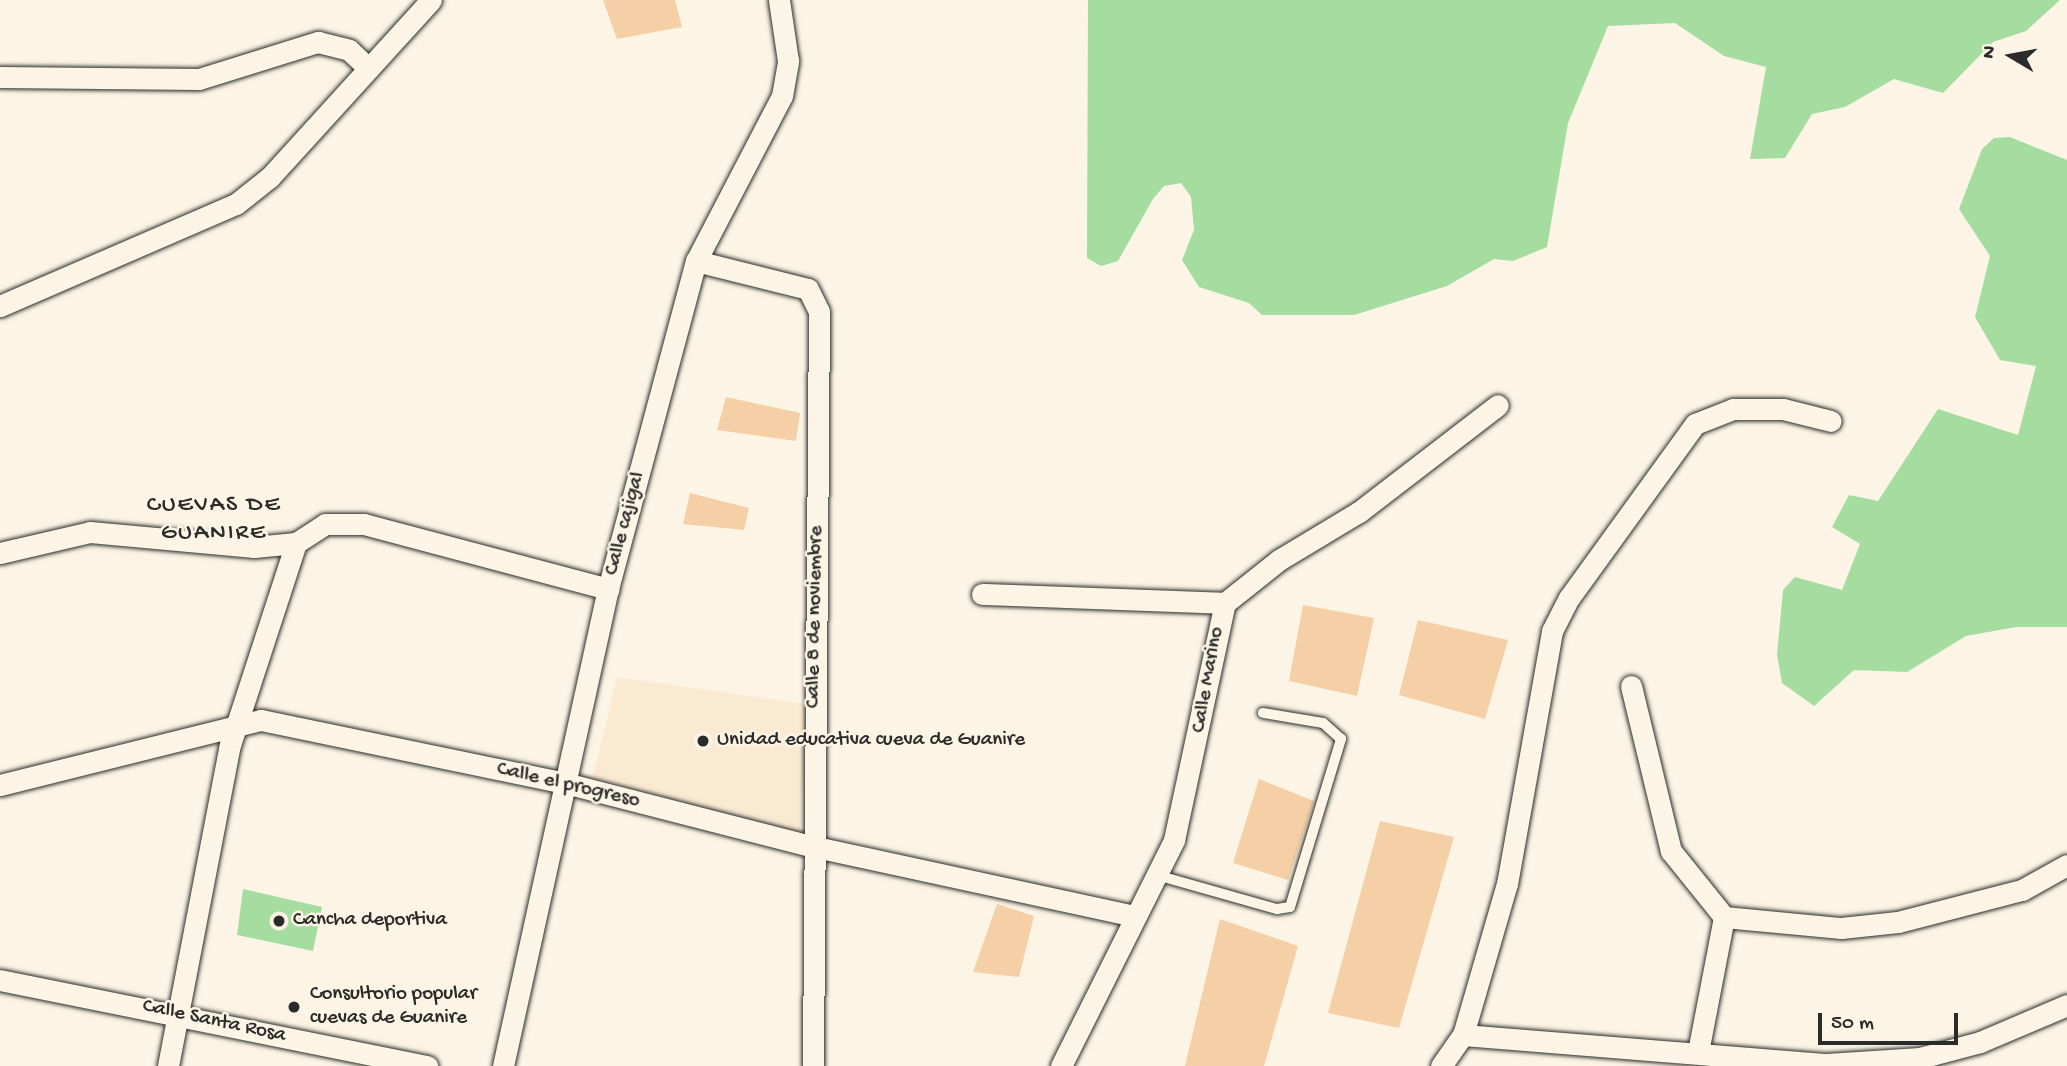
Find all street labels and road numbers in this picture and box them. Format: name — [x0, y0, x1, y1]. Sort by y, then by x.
street label: Calle cajigal — [600, 470, 652, 578]
street label: Calle 8 de noviembre — [802, 526, 830, 708]
street label: Calle Marino — [1187, 625, 1231, 735]
street label: Calle el progreso — [494, 757, 642, 815]
street label: Calle Santa Rosa — [140, 995, 288, 1049]

